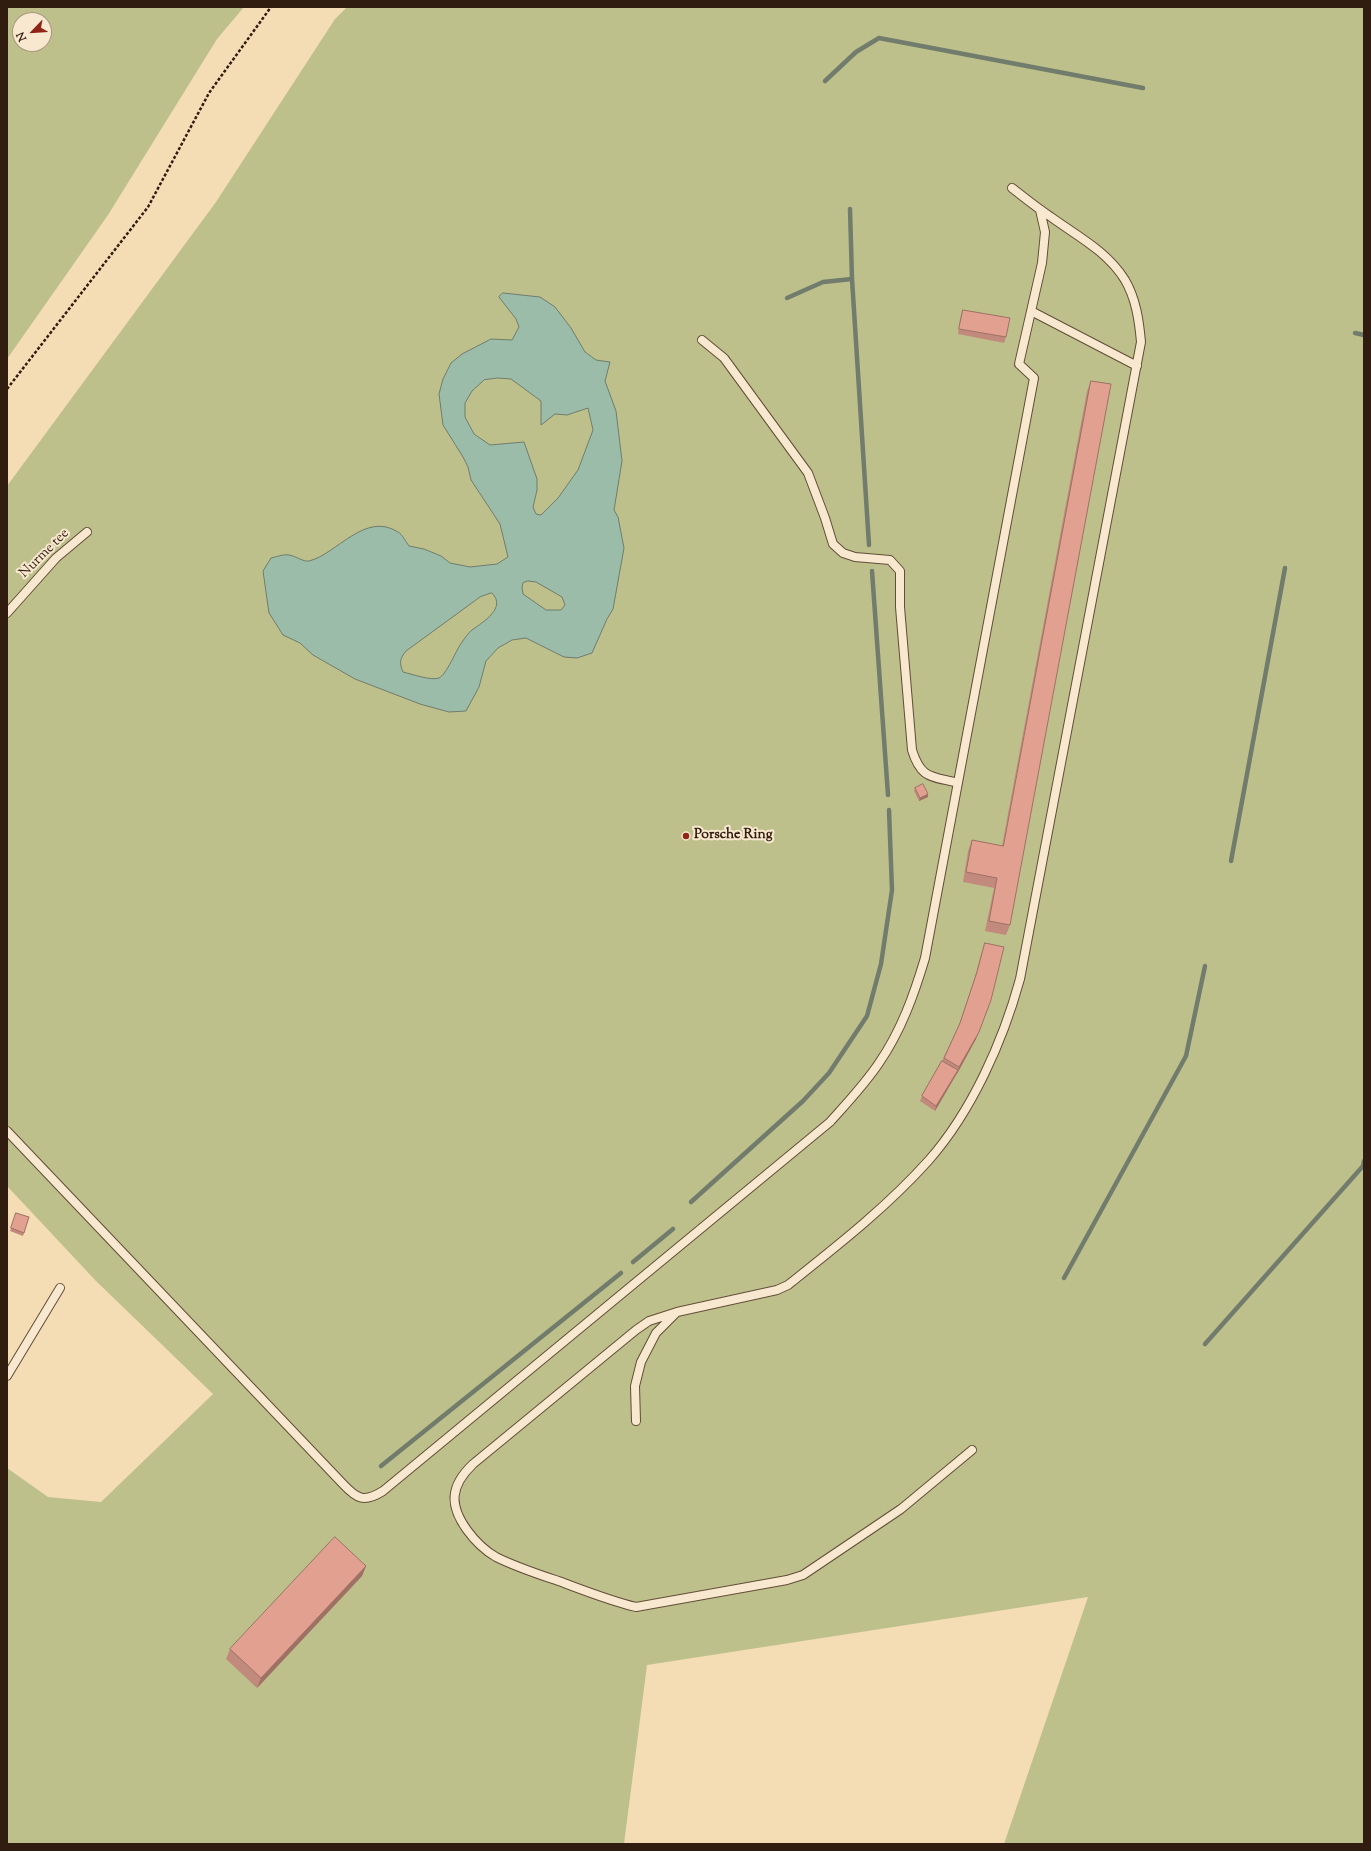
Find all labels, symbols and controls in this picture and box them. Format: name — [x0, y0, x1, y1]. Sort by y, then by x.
north arrow — [12, 12, 52, 52]
text: N — [13, 29, 31, 44]
street label: Nurme tee — [17, 526, 73, 582]
place label: Porsche Ring — [694, 828, 773, 844]
marker: Porsche Ring — [681, 831, 691, 841]

